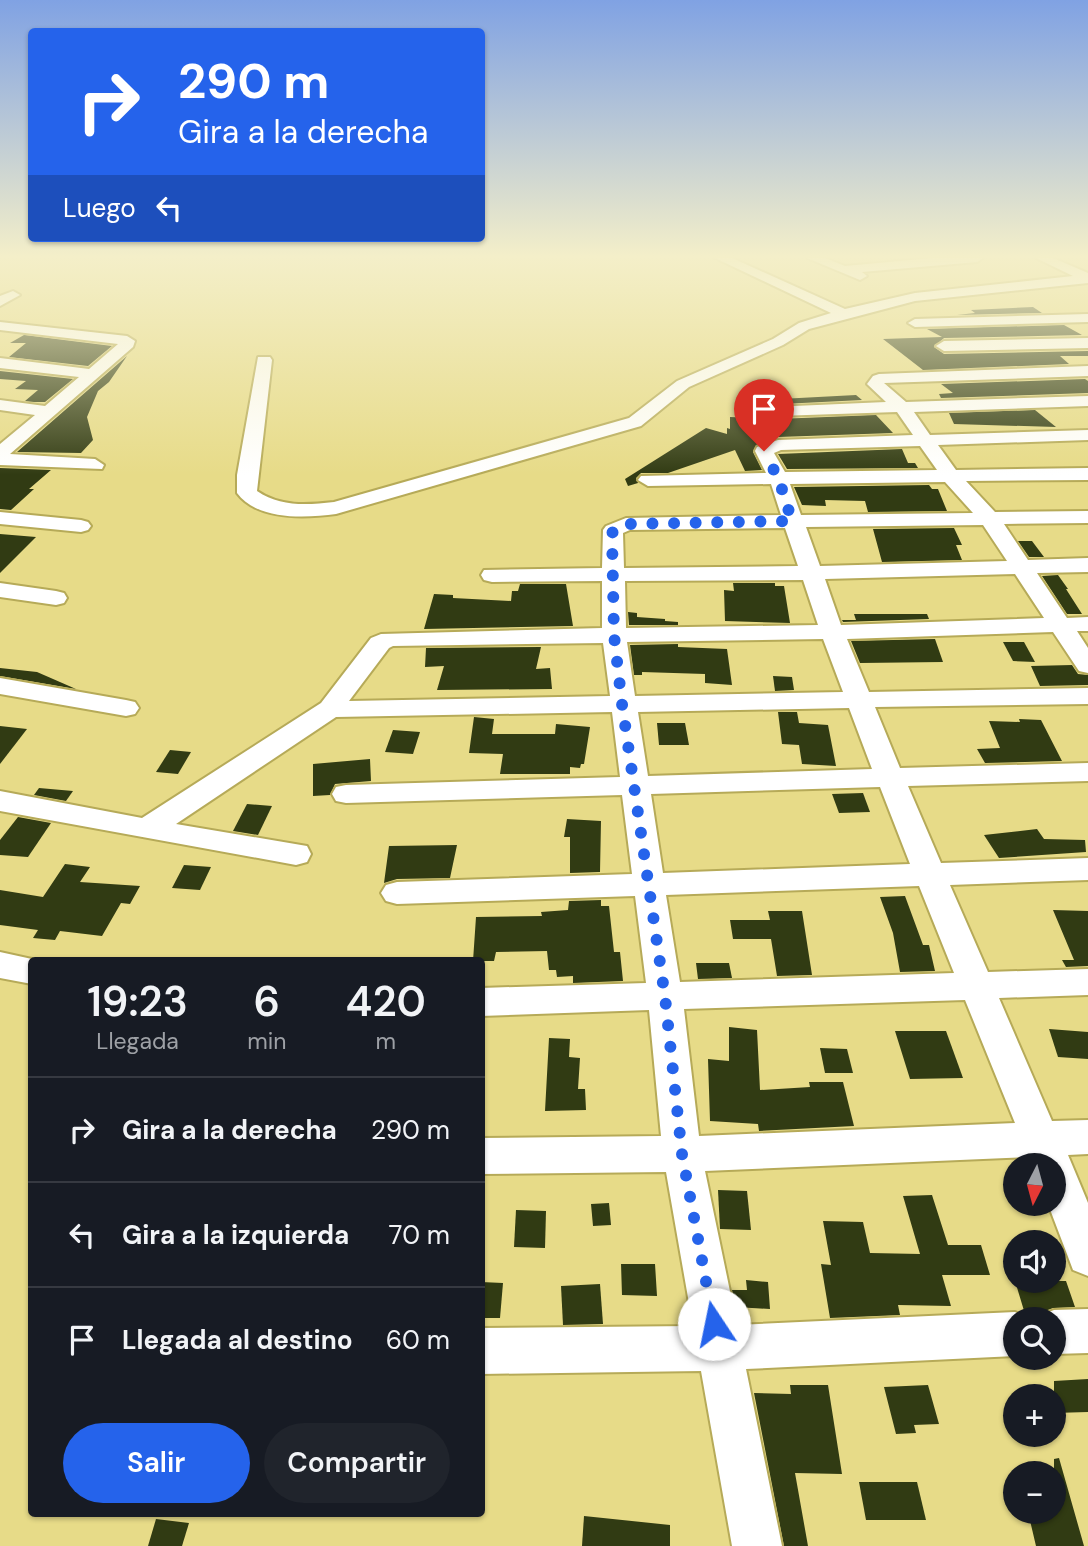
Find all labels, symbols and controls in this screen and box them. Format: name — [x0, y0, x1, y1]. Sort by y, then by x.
text: 290 m — [178, 49, 329, 113]
icon: right — [63, 56, 154, 147]
text: Gira a la derecha — [178, 111, 428, 153]
icon: left — [150, 189, 188, 227]
text: Luego — [63, 191, 136, 225]
pin — [734, 379, 794, 451]
icon: arrive — [745, 390, 783, 428]
text: 19:23 — [87, 974, 188, 1029]
text: 6 — [253, 974, 280, 1029]
text: 420 — [346, 974, 426, 1029]
text: Llegada — [96, 1026, 179, 1056]
text: min — [247, 1026, 286, 1056]
text: m — [375, 1026, 396, 1056]
icon: right — [63, 1111, 101, 1149]
text: Gira a la derecha — [122, 1113, 337, 1147]
text: 290 m — [371, 1113, 450, 1147]
north arrow — [1003, 1153, 1066, 1216]
map controls — [1003, 1153, 1066, 1524]
icon: left — [63, 1216, 101, 1254]
text: Gira a la izquierda — [122, 1218, 349, 1252]
text: 70 m — [389, 1218, 450, 1252]
button: sound — [1003, 1230, 1066, 1293]
position arrow — [677, 1287, 751, 1361]
button: search — [1003, 1307, 1066, 1370]
icon: arrive — [63, 1321, 101, 1359]
text: Llegada al destino — [122, 1323, 353, 1357]
text: 60 m — [386, 1323, 450, 1357]
button: + — [1003, 1384, 1066, 1447]
button: Salir — [63, 1423, 250, 1503]
button: Compartir — [264, 1423, 450, 1503]
button: − — [1003, 1461, 1066, 1524]

